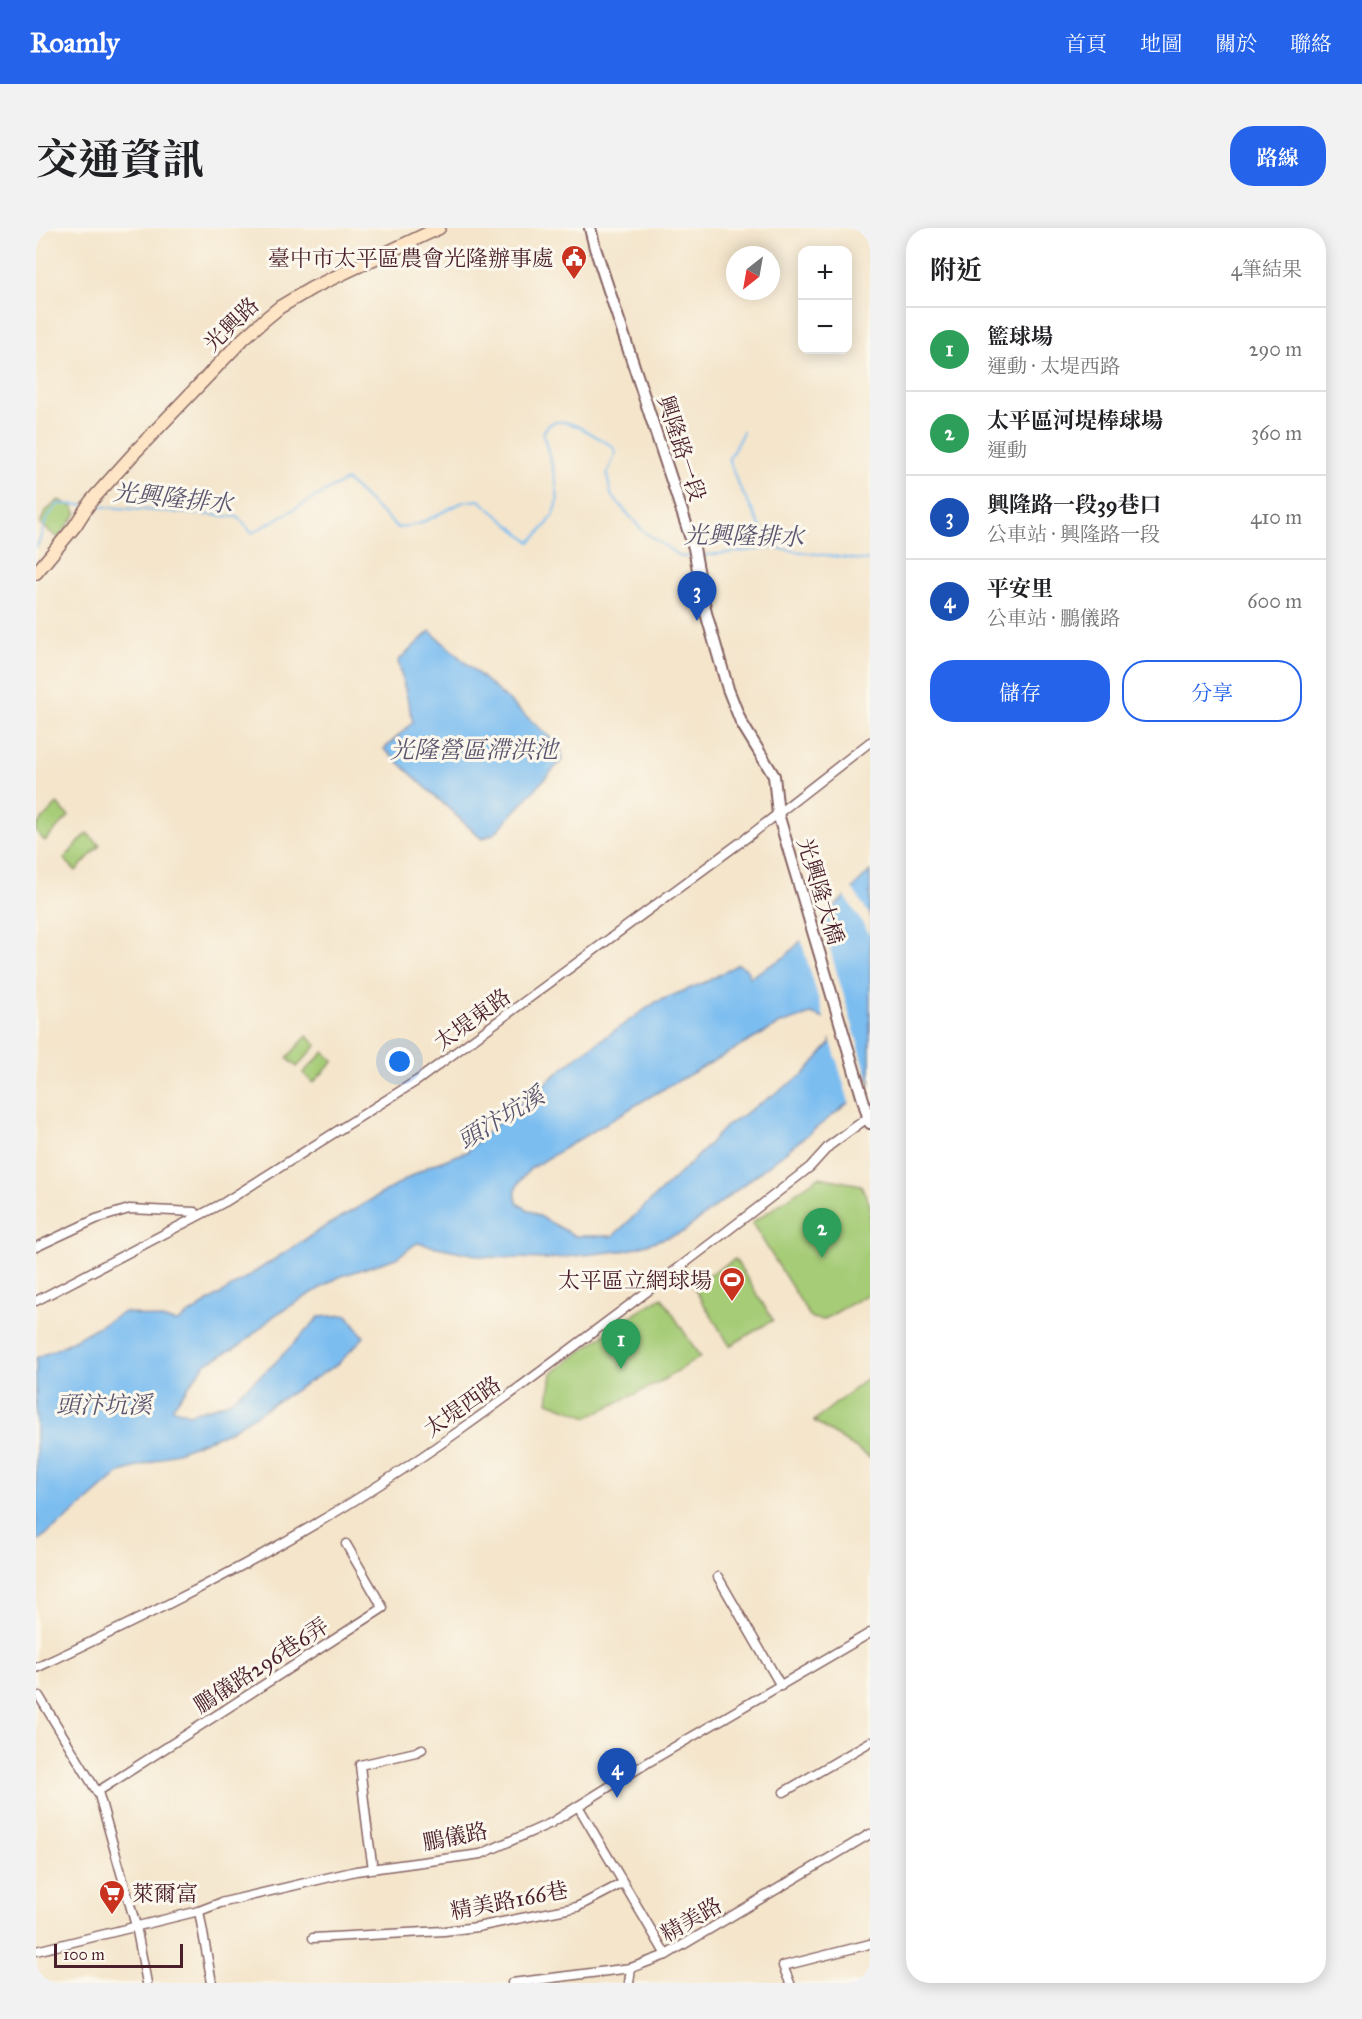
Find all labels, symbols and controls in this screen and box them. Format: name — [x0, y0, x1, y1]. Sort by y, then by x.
text: Roamly — [30, 25, 119, 60]
text: 首頁 — [1065, 31, 1107, 57]
text: 地圖 — [1140, 31, 1182, 57]
text: 關於 — [1215, 31, 1257, 57]
text: 聯絡 — [1290, 31, 1332, 57]
button: 路線 — [1230, 126, 1326, 186]
text: 交通資訊 — [36, 134, 204, 186]
public building icon: 臺中市太平區農會光隆辦事處 — [559, 243, 589, 281]
place label: 臺中市太平區農會光隆辦事處 — [268, 245, 554, 272]
north arrow — [726, 246, 780, 300]
map controls — [798, 246, 852, 354]
button: + — [798, 246, 852, 300]
text: 附近 — [930, 254, 982, 286]
text: 4筆結果 — [1231, 257, 1302, 281]
street label: 光興路 — [198, 292, 264, 357]
button: − — [798, 300, 852, 354]
text: 籃球場 — [987, 323, 1053, 350]
text: 1 — [946, 337, 953, 361]
text: 290 m — [1249, 337, 1302, 361]
text: 運動 · 太堤西路 — [987, 354, 1120, 378]
street label: 興隆路一段 — [652, 392, 711, 505]
text: 太平區河堤棒球場 — [987, 407, 1163, 434]
text: 2 — [945, 421, 954, 445]
text: 360 m — [1251, 421, 1302, 445]
text: 運動 — [987, 438, 1027, 462]
water label: 光興隆排水 — [112, 477, 236, 519]
text: 興隆路一段39巷口 — [987, 491, 1162, 518]
text: 3 — [946, 505, 954, 529]
text: 410 m — [1250, 505, 1302, 529]
water label: 光興隆排水 — [684, 520, 806, 552]
text: 公車站 · 興隆路一段 — [987, 522, 1160, 546]
pin: 3 — [678, 572, 716, 621]
text: 平安里 — [987, 575, 1053, 602]
text: 4 — [944, 589, 955, 613]
text: 600 m — [1247, 589, 1302, 613]
text: 公車站 · 鵬儀路 — [987, 606, 1120, 630]
button: 儲存 — [930, 660, 1110, 722]
button: 分享 — [1122, 660, 1302, 722]
water label: 光隆營區滯洪池 — [390, 735, 561, 765]
street label: 光興隆大橋 — [792, 835, 850, 948]
street label: 太堤東路 — [429, 983, 516, 1056]
your location — [385, 1047, 414, 1076]
water label: 頭汴坑溪 — [452, 1079, 552, 1156]
pin: 2 — [802, 1208, 842, 1258]
sports icon: 太平區立網球場 — [717, 1265, 747, 1303]
place label: 太平區立網球場 — [558, 1267, 712, 1294]
pin: 1 — [602, 1320, 640, 1369]
street label: 太堤西路 — [418, 1370, 506, 1443]
water label: 頭汴坑溪 — [56, 1390, 155, 1420]
street label: 鵬儀路296巷6弄 — [189, 1612, 334, 1719]
pin: 4 — [598, 1748, 636, 1798]
street label: 鵬儀路 — [420, 1817, 490, 1856]
street label: 精美路166巷 — [448, 1876, 570, 1925]
supermarket icon: 萊爾富 — [97, 1878, 127, 1916]
place label: 萊爾富 — [132, 1880, 198, 1907]
street label: 精美路 — [656, 1891, 727, 1948]
scale bar — [54, 1941, 183, 1968]
text: 100 m — [63, 1945, 105, 1964]

